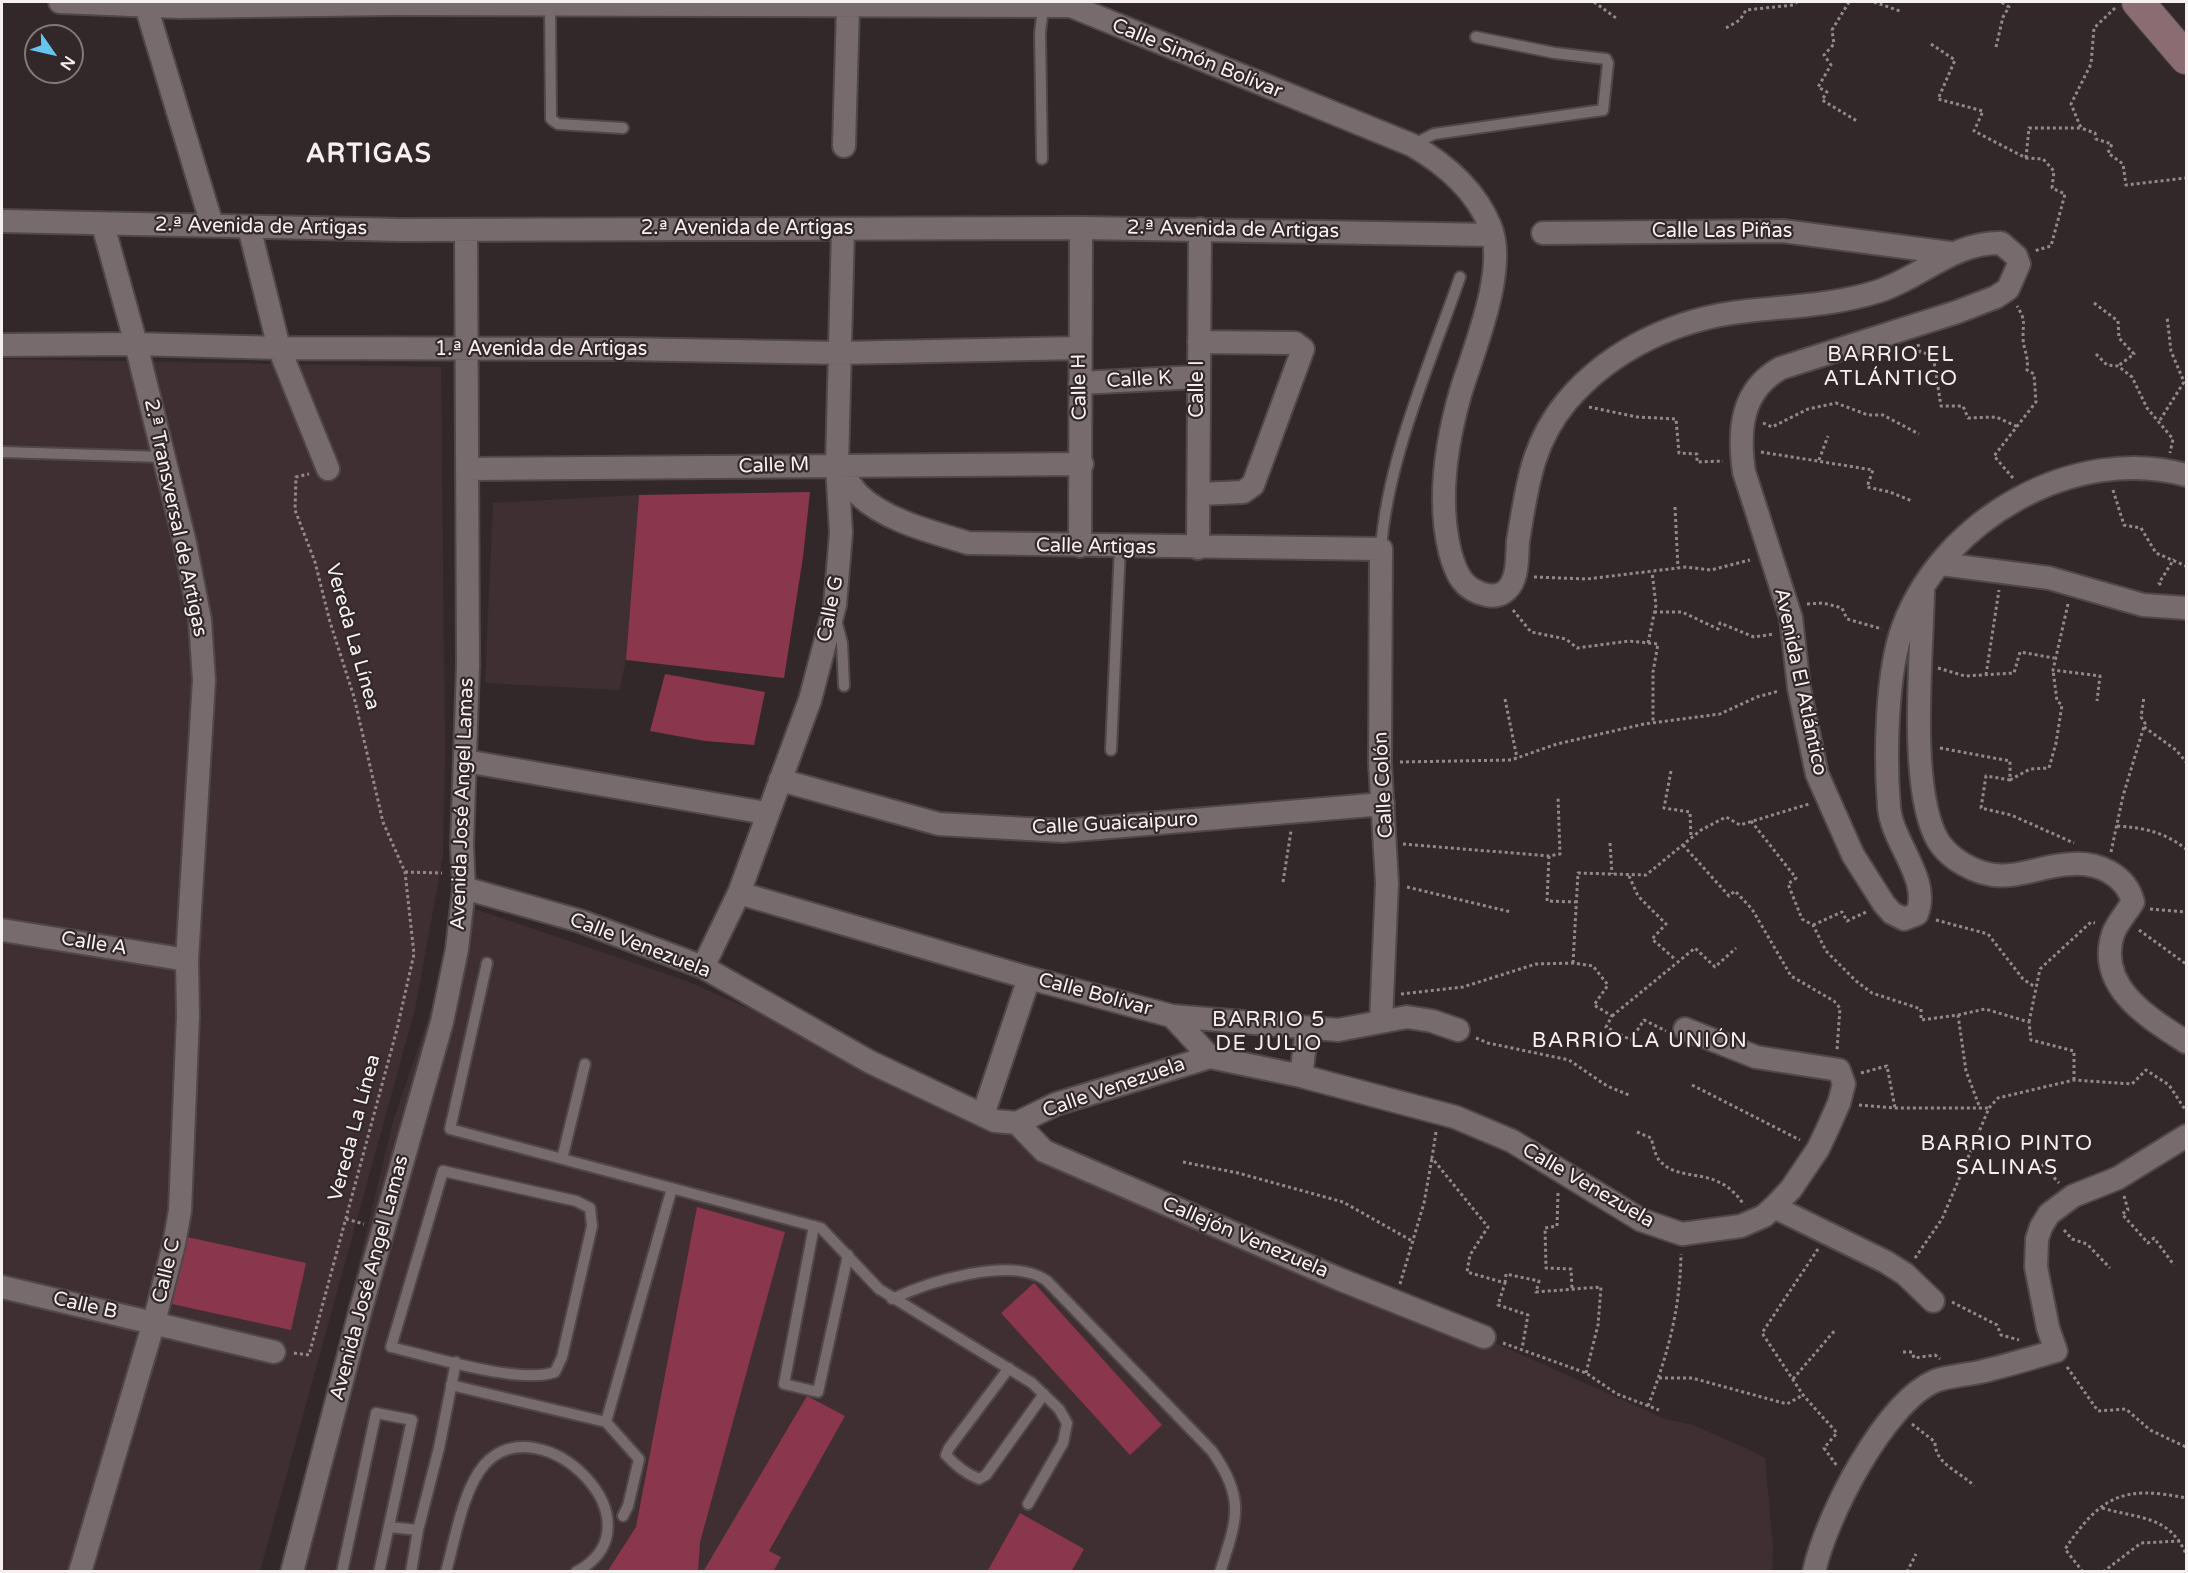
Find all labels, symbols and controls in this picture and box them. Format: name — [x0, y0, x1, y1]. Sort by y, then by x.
street label: Calle Simón Bolívar — [1108, 14, 1286, 104]
north arrow — [24, 24, 84, 84]
text: N — [55, 52, 79, 74]
district label: ARTIGAS — [306, 139, 432, 171]
street label: 2.ª Avenida de Artigas — [155, 213, 367, 241]
street label: 2.ª Avenida de Artigas — [1127, 216, 1339, 244]
street label: 2.ª Avenida de Artigas — [641, 217, 853, 241]
street label: Calle Las Piñas — [1652, 220, 1792, 244]
street label: 1.ª Avenida de Artigas — [435, 338, 647, 362]
district label: BARRIO EL ATLÁNTICO — [1824, 342, 1958, 392]
street label: Calle H — [1067, 353, 1093, 421]
street label: Calle I — [1186, 360, 1210, 418]
street label: Calle K — [1106, 366, 1172, 394]
street label: 2.ª Transversal de Artigas — [138, 397, 212, 639]
street label: Calle M — [738, 453, 810, 479]
street label: Calle Artigas — [1036, 534, 1156, 560]
street label: Vereda La Línea — [320, 561, 384, 713]
street label: Calle G — [813, 574, 849, 644]
street label: Avenida El Atlántico — [1768, 586, 1832, 778]
street label: Avenida José Angel Lamas — [447, 677, 479, 931]
street label: Calle Colón — [1369, 731, 1399, 839]
street label: Calle Guaicaipuro — [1031, 808, 1199, 840]
street label: Calle Venezuela — [566, 908, 714, 984]
street label: Calle A — [59, 927, 129, 961]
street label: Calle Bolívar — [1035, 968, 1155, 1022]
district label: BARRIO 5 DE JULIO — [1212, 1007, 1326, 1057]
district label: BARRIO LA UNIÓN — [1532, 1028, 1748, 1054]
street label: Vereda La Línea — [324, 1052, 386, 1204]
street label: Calle Venezuela — [1040, 1052, 1188, 1124]
district label: BARRIO PINTO SALINAS — [1921, 1131, 2093, 1181]
street label: Calle Venezuela — [1518, 1138, 1658, 1234]
street label: Avenida José Angel Lamas — [326, 1153, 414, 1403]
street label: Callejón Venezuela — [1158, 1192, 1332, 1284]
street label: Calle C — [148, 1236, 186, 1306]
street label: Calle B — [50, 1287, 120, 1325]

